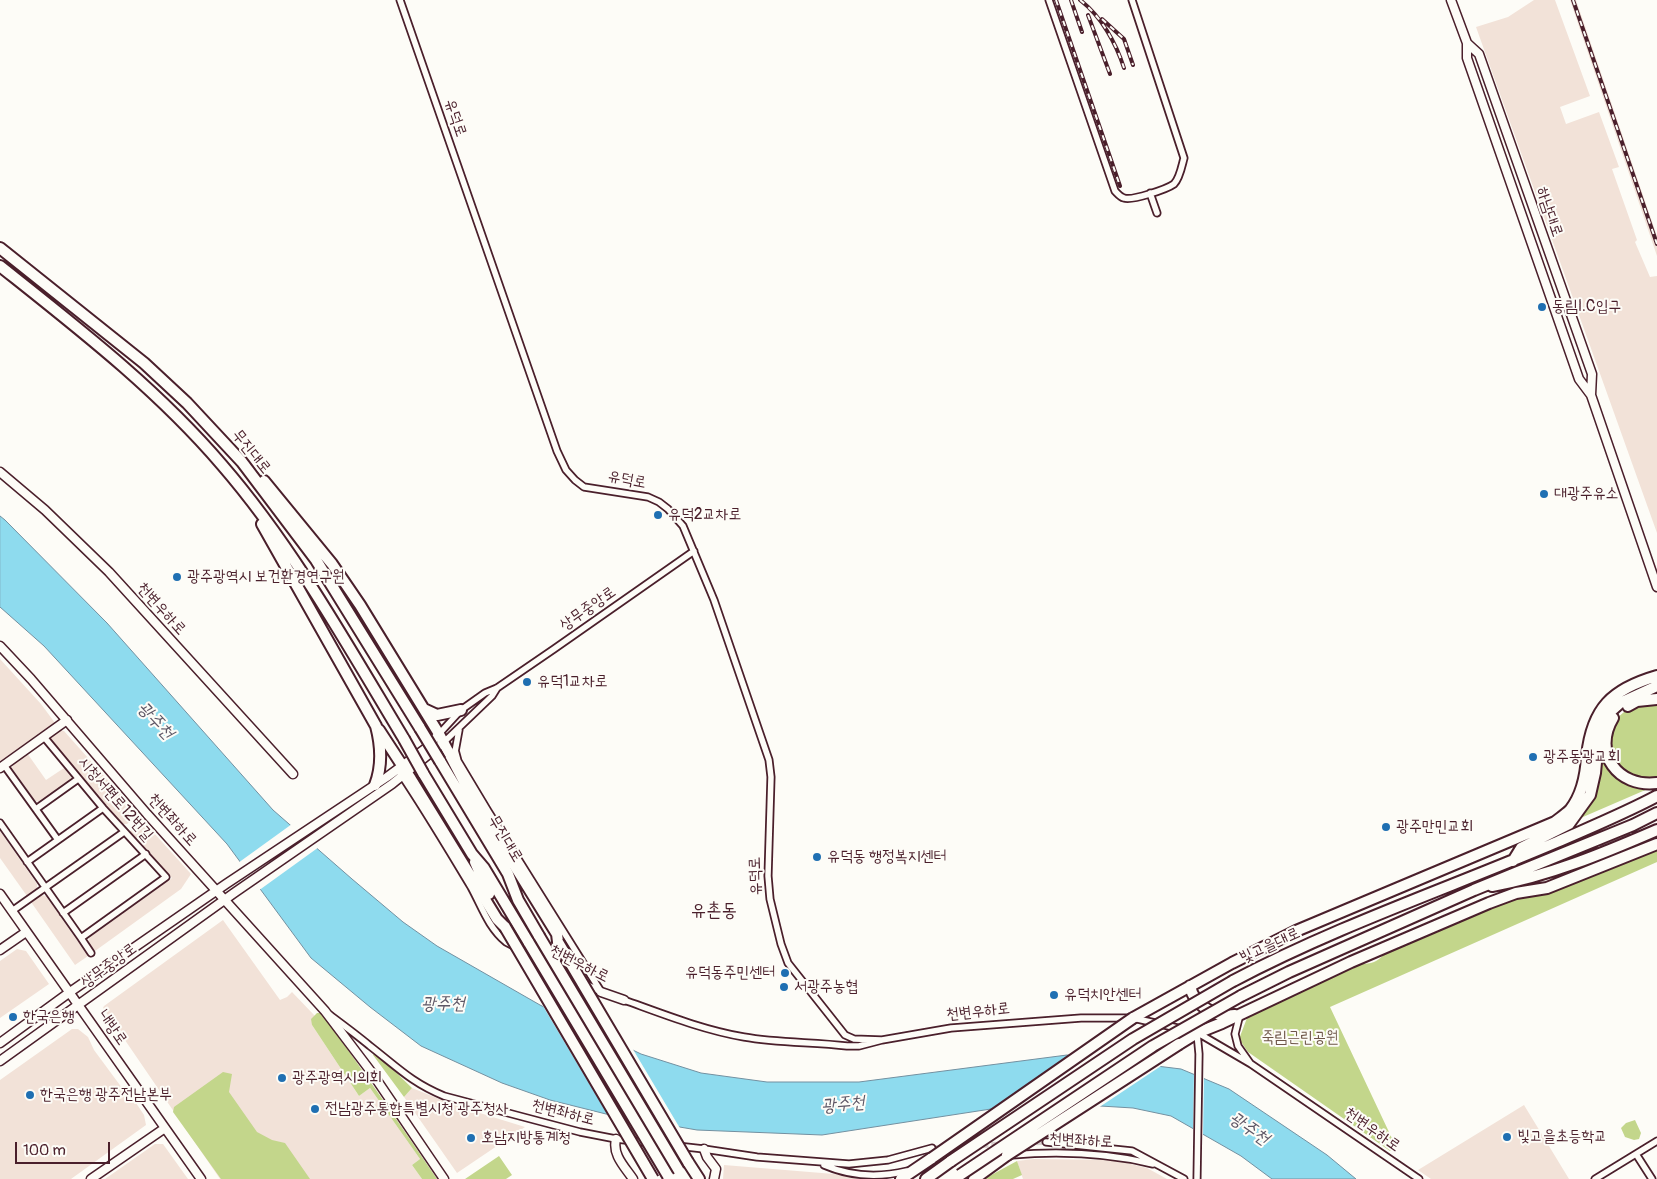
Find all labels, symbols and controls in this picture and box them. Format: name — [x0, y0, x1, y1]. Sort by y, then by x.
street label: 유덕로 — [440, 97, 470, 139]
street label: 하남대로 — [1532, 185, 1566, 239]
place label: 동림I.C입구 — [1552, 297, 1621, 317]
marker: 동림I.C입구 — [1536, 301, 1548, 313]
street label: 무진대로 — [227, 426, 275, 478]
street label: 유덕로 — [606, 467, 648, 493]
place label: 대광주유소 — [1554, 484, 1618, 504]
marker: 대광주유소 — [1538, 488, 1550, 500]
place label: 유덕2교차로 — [668, 505, 741, 525]
marker: 유덕2교차로 — [652, 509, 664, 521]
place label: 광주광역시 보건환경연구원 — [187, 567, 345, 587]
marker: 광주광역시 보건환경연구원 — [171, 571, 183, 583]
street label: 천변우하로 — [132, 579, 190, 639]
street label: 상무중앙로 — [556, 583, 620, 635]
place label: 유덕1교차로 — [537, 672, 608, 692]
marker: 유덕1교차로 — [521, 676, 533, 688]
water label: 광주천 — [132, 698, 178, 744]
place label: 광주동광교회 — [1543, 747, 1620, 767]
marker: 광주동광교회 — [1527, 751, 1539, 763]
street label: 시청서편로12번길 — [73, 753, 157, 845]
street label: 천변좌하로 — [143, 790, 201, 850]
street label: 무진대로 — [484, 812, 526, 866]
place label: 광주만민교회 — [1396, 817, 1473, 837]
marker: 광주만민교회 — [1380, 821, 1392, 833]
place label: 유덕동 행정복지센터 — [827, 847, 946, 867]
marker: 유덕동 행정복지센터 — [811, 851, 823, 863]
street label: 유덕로 — [746, 856, 766, 896]
district label: 유촌동 — [691, 900, 737, 922]
street label: 빛고을대로 — [1237, 924, 1303, 968]
street label: 상무중앙로 — [77, 939, 141, 993]
street label: 천변우하로 — [546, 941, 612, 987]
place label: 유덕동주민센터 — [685, 963, 775, 983]
marker: 유덕동주민센터 — [779, 967, 791, 979]
place label: 서광주농협 — [794, 977, 858, 997]
marker: 서광주농협 — [778, 981, 790, 993]
place label: 유덕치안센터 — [1064, 985, 1141, 1005]
marker: 유덕치안센터 — [1048, 989, 1060, 1001]
water label: 광주천 — [421, 993, 465, 1015]
street label: 천변우하로 — [945, 999, 1011, 1025]
place label: 한국은행 — [23, 1007, 74, 1027]
street label: 내방로 — [93, 1007, 131, 1049]
marker: 한국은행 — [7, 1011, 19, 1023]
park label: 죽림근린공원 — [1261, 1028, 1339, 1048]
place label: 광주광역시의회 — [292, 1068, 382, 1088]
marker: 광주광역시의회 — [276, 1072, 288, 1084]
place label: 한국은행 광주전남본부 — [40, 1085, 172, 1105]
marker: 한국은행 광주전남본부 — [24, 1089, 36, 1101]
water label: 광주천 — [820, 1092, 866, 1118]
street label: 천변좌하로 — [529, 1096, 597, 1130]
place label: 전남광주통합특별시청 광주청사 — [325, 1099, 509, 1119]
marker: 전남광주통합특별시청 광주청사 — [309, 1103, 321, 1115]
street label: 천변우하로 — [1340, 1104, 1404, 1156]
water label: 광주천 — [1225, 1108, 1273, 1150]
place label: 빛고을초등학교 — [1517, 1127, 1607, 1147]
place label: 호남지방통계청 — [481, 1128, 571, 1148]
street label: 천변좌하로 — [1048, 1130, 1114, 1152]
marker: 빛고을초등학교 — [1501, 1131, 1513, 1143]
scale bar — [18, 1132, 112, 1164]
marker: 호남지방통계청 — [465, 1132, 477, 1144]
text: 100 m — [23, 1141, 66, 1160]

